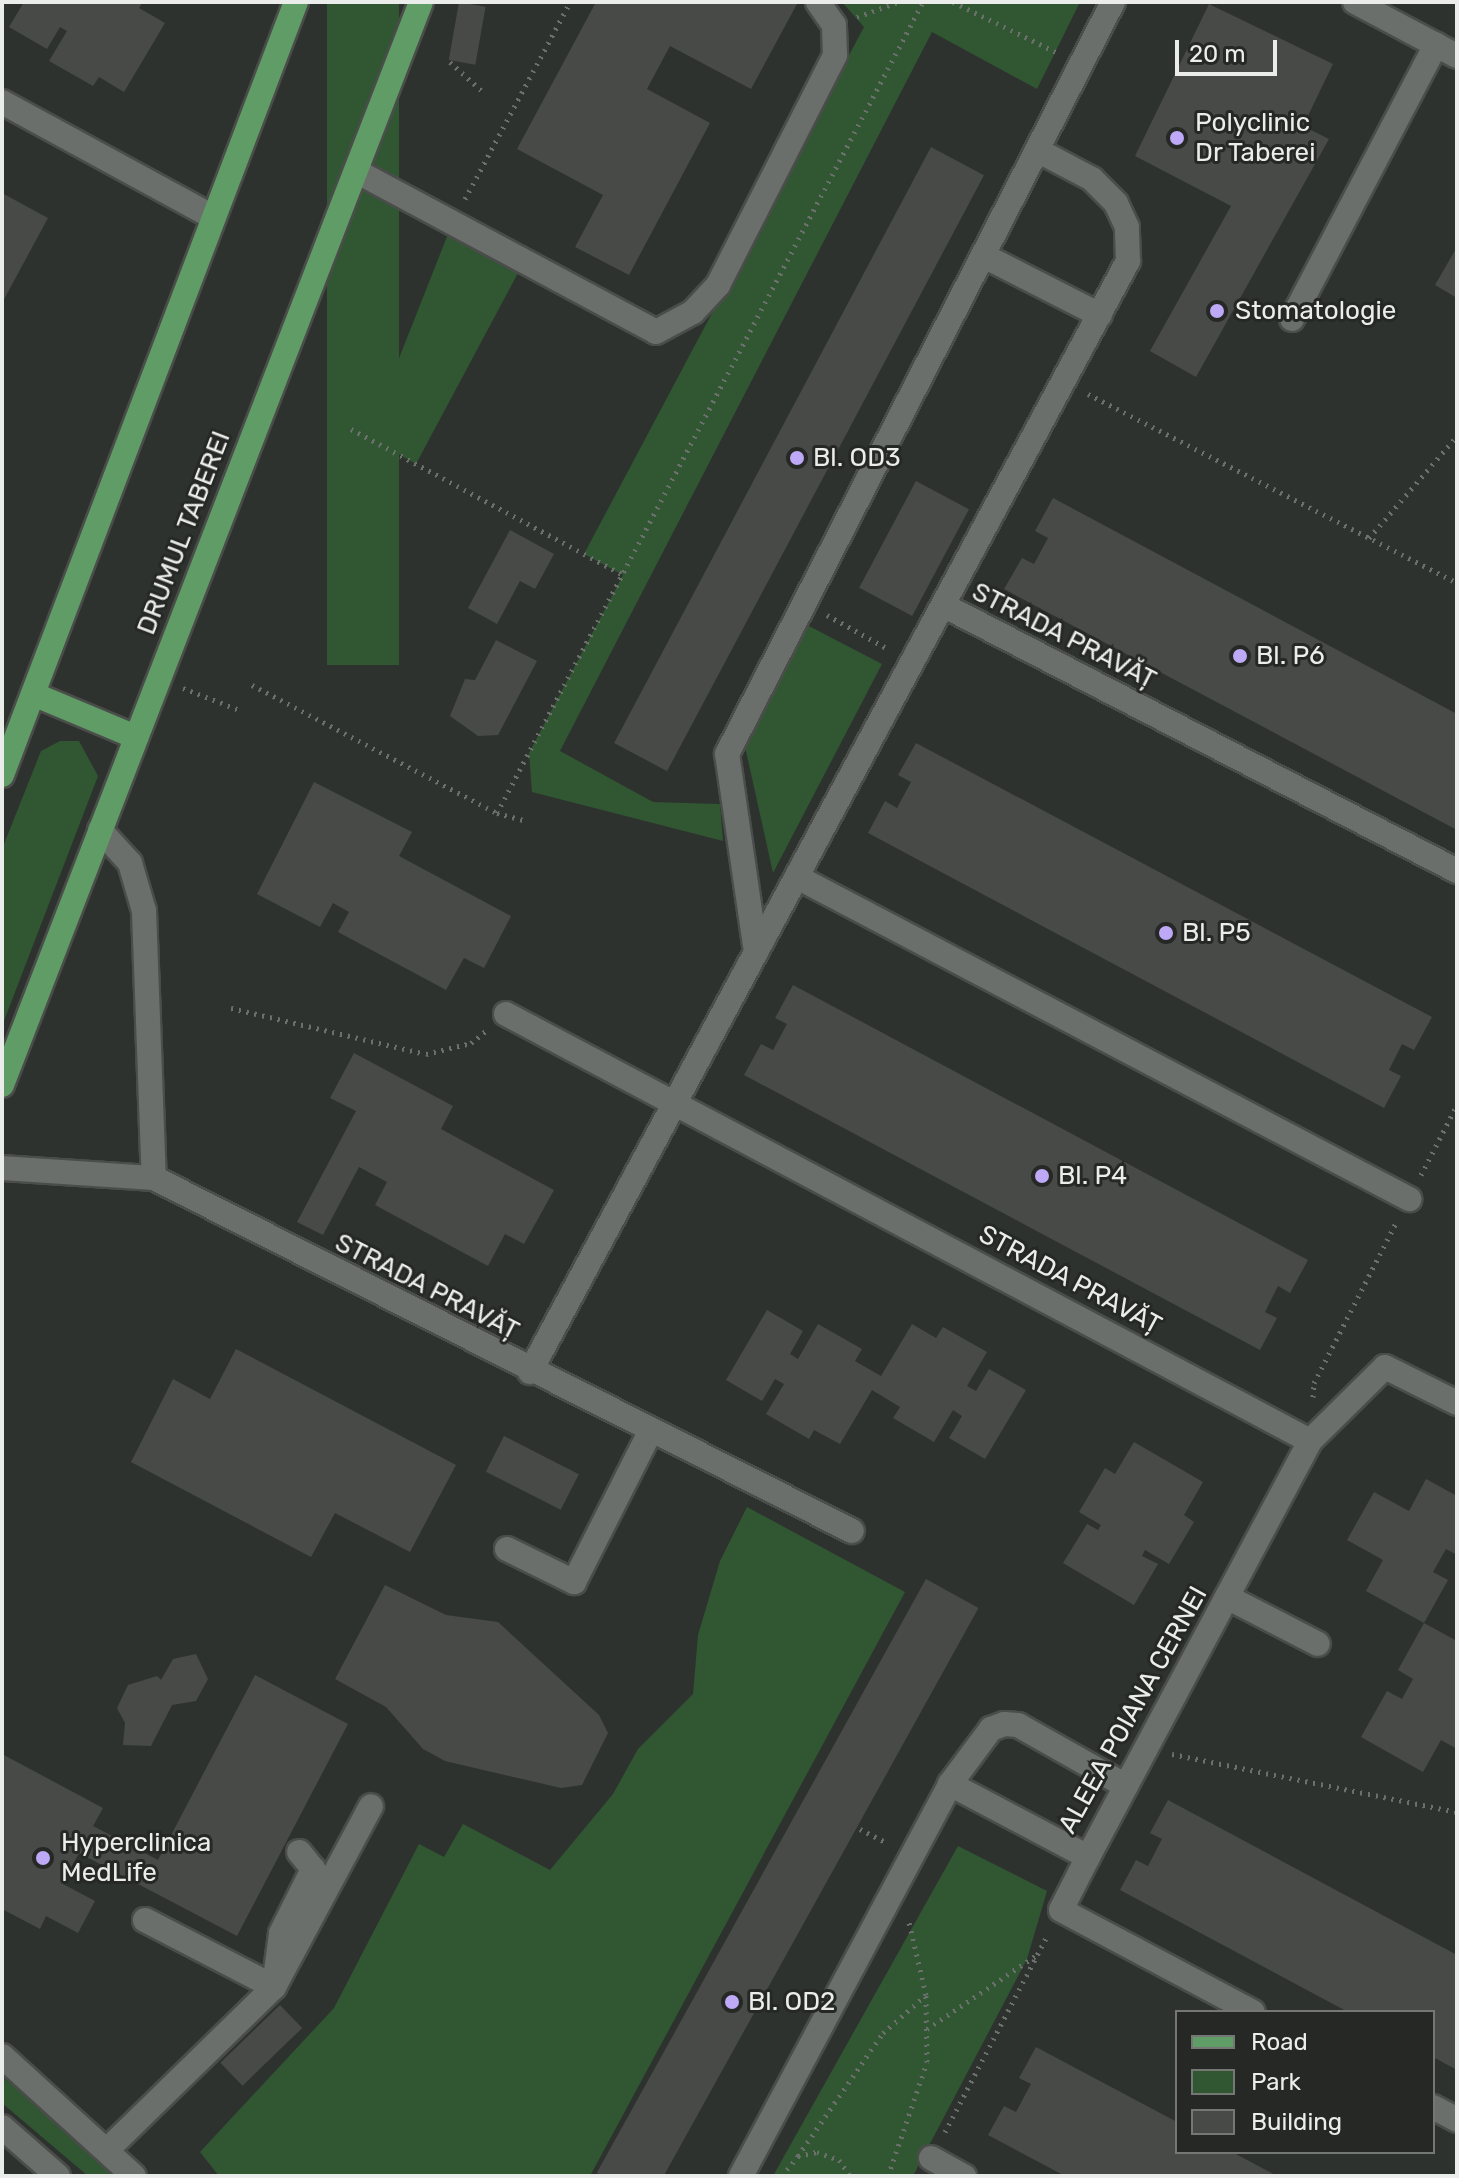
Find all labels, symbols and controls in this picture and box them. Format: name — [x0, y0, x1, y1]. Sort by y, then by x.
scale bar — [1179, 24, 1281, 74]
text: 20 m — [1189, 40, 1246, 68]
place label: Polyclinic Dr Taberei — [1195, 107, 1317, 168]
marker: Polyclinic Dr Taberei — [1166, 127, 1188, 149]
place label: Stomatologie — [1235, 295, 1396, 327]
marker: Stomatologie — [1206, 300, 1228, 322]
street label: DRUMUL TABEREI — [131, 426, 237, 640]
place label: Bl. OD3 — [813, 442, 901, 474]
marker: Bl. OD3 — [788, 449, 806, 467]
street label: STRADA PRAVĂȚ — [966, 576, 1162, 696]
place label: Bl. P6 — [1256, 640, 1325, 672]
marker: Bl. P6 — [1231, 647, 1249, 665]
place label: Bl. P5 — [1182, 917, 1251, 949]
marker: Bl. P5 — [1157, 924, 1175, 942]
place label: Bl. P4 — [1058, 1160, 1127, 1192]
marker: Bl. P4 — [1033, 1167, 1051, 1185]
street label: STRADA PRAVĂȚ — [973, 1219, 1167, 1341]
street label: STRADA PRAVĂȚ — [329, 1227, 525, 1347]
street label: ALEEA POIANA CERNEI — [1052, 1580, 1214, 1840]
place label: Hyperclinica MedLife — [61, 1827, 211, 1888]
marker: Hyperclinica MedLife — [32, 1847, 54, 1869]
place label: Bl. OD2 — [748, 1986, 835, 2018]
marker: Bl. OD2 — [723, 1993, 741, 2011]
legend — [1175, 2010, 1435, 2154]
text: Road — [1251, 2028, 1308, 2056]
text: Park — [1251, 2068, 1301, 2096]
text: Building — [1251, 2108, 1342, 2136]

